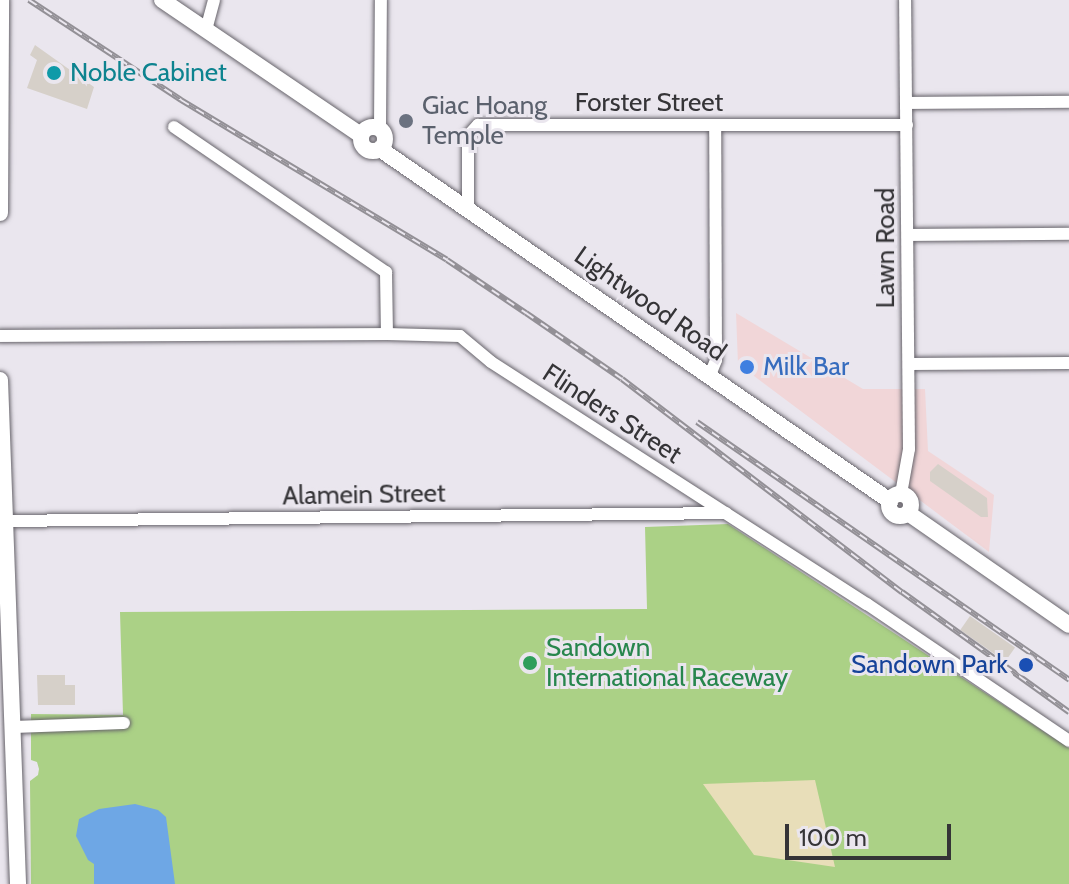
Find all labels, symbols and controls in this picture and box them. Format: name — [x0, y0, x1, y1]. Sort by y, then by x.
place label: Noble Cabinet — [70, 57, 227, 89]
marker: Noble Cabinet — [45, 64, 63, 82]
street label: Forster Street — [575, 87, 723, 119]
place label: Giac Hoang Temple — [422, 90, 547, 152]
marker: Giac Hoang Temple — [397, 112, 415, 130]
street label: Lawn Road — [870, 188, 902, 308]
street label: Lightwood Road — [568, 240, 732, 368]
place label: Milk Bar — [763, 351, 849, 383]
street label: Flinders Street — [537, 358, 687, 470]
marker: Milk Bar — [738, 358, 756, 376]
street label: Alamein Street — [282, 478, 446, 512]
place label: Sandown International Raceway — [546, 632, 788, 694]
place label: Sandown Park — [851, 649, 1008, 681]
marker: Sandown International Raceway — [521, 654, 539, 672]
marker: Sandown Park — [1015, 654, 1037, 676]
scale bar — [789, 808, 955, 858]
text: 100 m — [799, 823, 867, 852]

